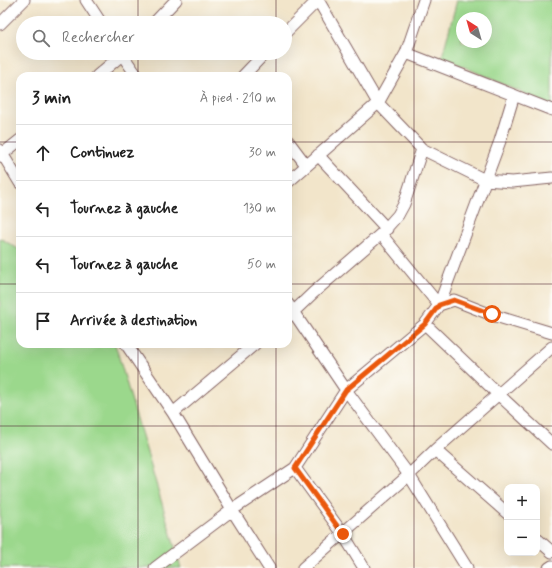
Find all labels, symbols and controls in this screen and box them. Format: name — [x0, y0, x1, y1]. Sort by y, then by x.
north arrow — [456, 12, 492, 48]
search box — [16, 16, 292, 60]
icon: search — [30, 27, 52, 49]
text: Rechercher — [62, 28, 135, 48]
text: 3 min — [32, 87, 71, 109]
text: À pied · 210 m — [200, 90, 276, 107]
icon: ahead — [32, 142, 54, 164]
text: Continuez — [70, 143, 134, 163]
text: 30 m — [249, 144, 276, 161]
icon: left — [32, 198, 54, 220]
text: Tournez à gauche — [70, 199, 178, 219]
text: 130 m — [243, 200, 276, 217]
icon: left — [32, 254, 54, 276]
text: Tournez à gauche — [70, 255, 178, 275]
text: 50 m — [247, 256, 276, 273]
route start — [483, 305, 501, 323]
icon: arrive — [32, 310, 54, 332]
text: Arrivée à destination — [70, 311, 197, 331]
map controls — [504, 484, 540, 556]
button: + — [504, 484, 540, 520]
button: − — [504, 520, 540, 556]
route end — [334, 525, 352, 543]

